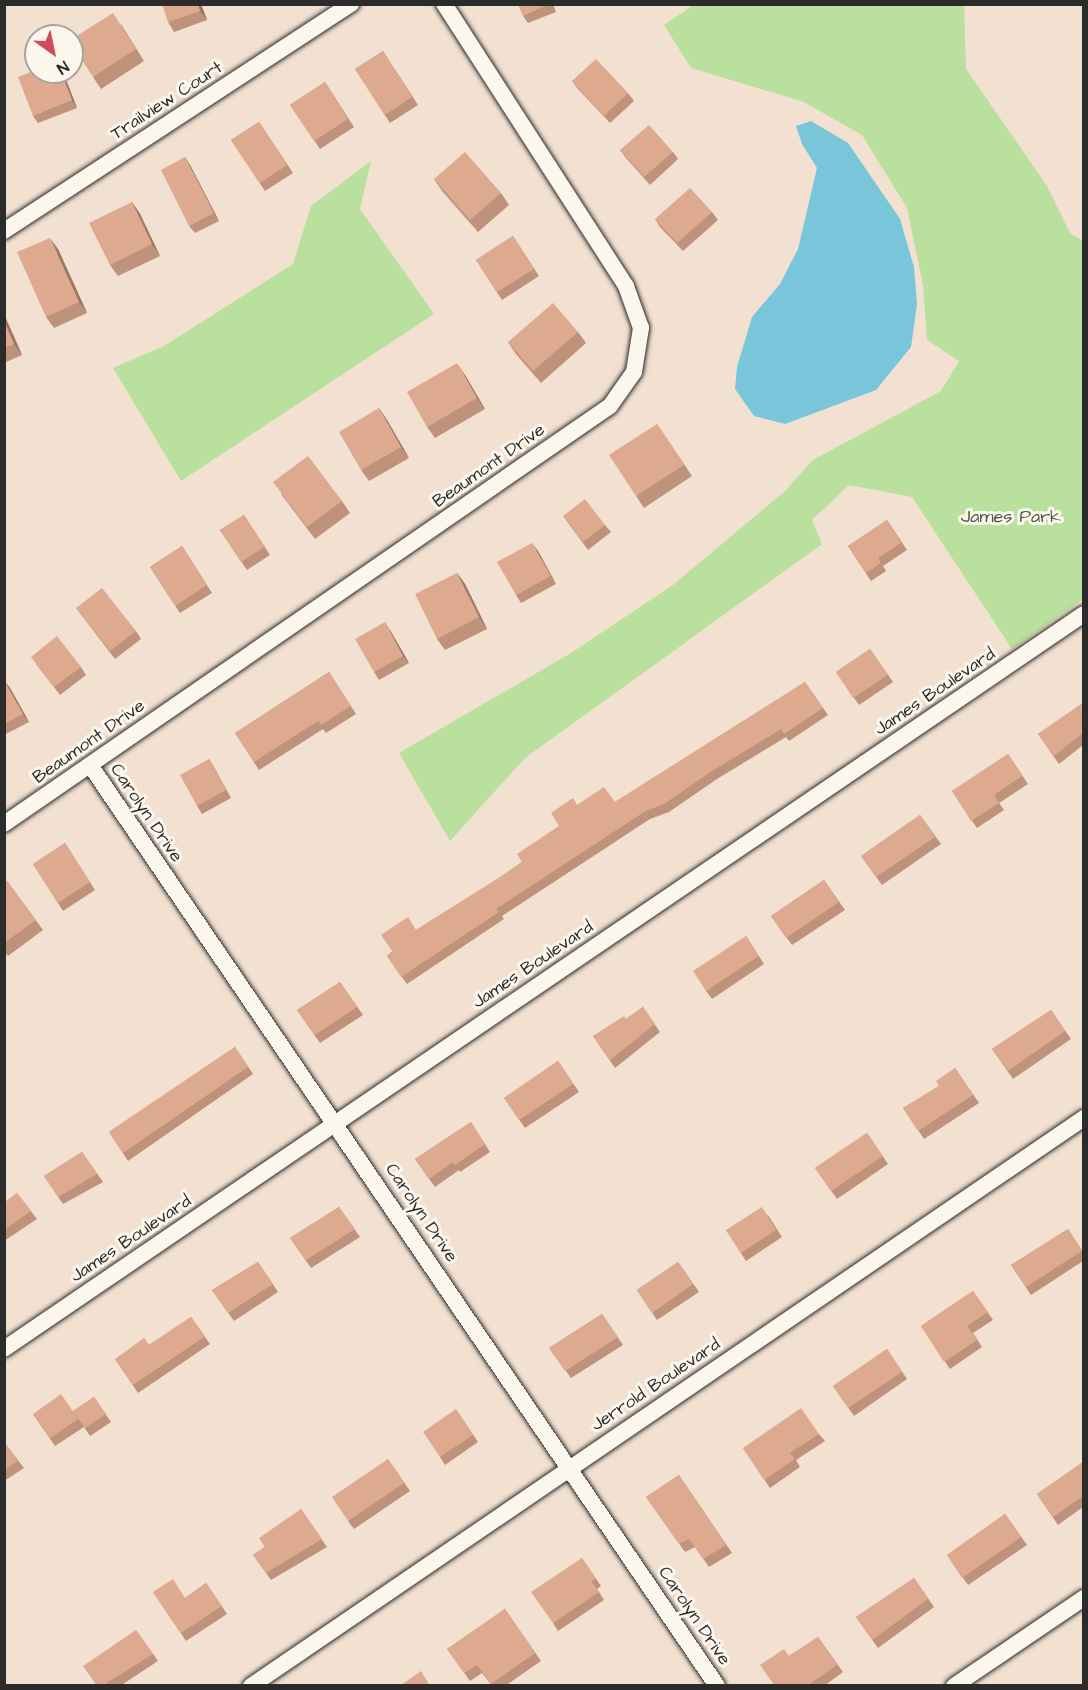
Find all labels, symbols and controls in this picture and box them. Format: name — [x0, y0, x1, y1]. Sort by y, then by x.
north arrow — [24, 24, 84, 84]
text: N — [53, 55, 73, 79]
street label: Trailview Court — [107, 57, 227, 145]
street label: Beaumont Drive — [429, 419, 549, 513]
park label: James Park — [961, 506, 1061, 528]
street label: James Boulevard — [871, 644, 999, 740]
street label: Beaumont Drive — [29, 695, 149, 789]
street label: Carolyn Drive — [105, 760, 187, 866]
street label: James Boulevard — [469, 917, 597, 1013]
street label: Carolyn Drive — [380, 1160, 462, 1266]
street label: James Boulevard — [67, 1191, 195, 1287]
street label: Jerrold Boulevard — [587, 1334, 725, 1436]
street label: Carolyn Drive — [653, 1563, 735, 1669]

